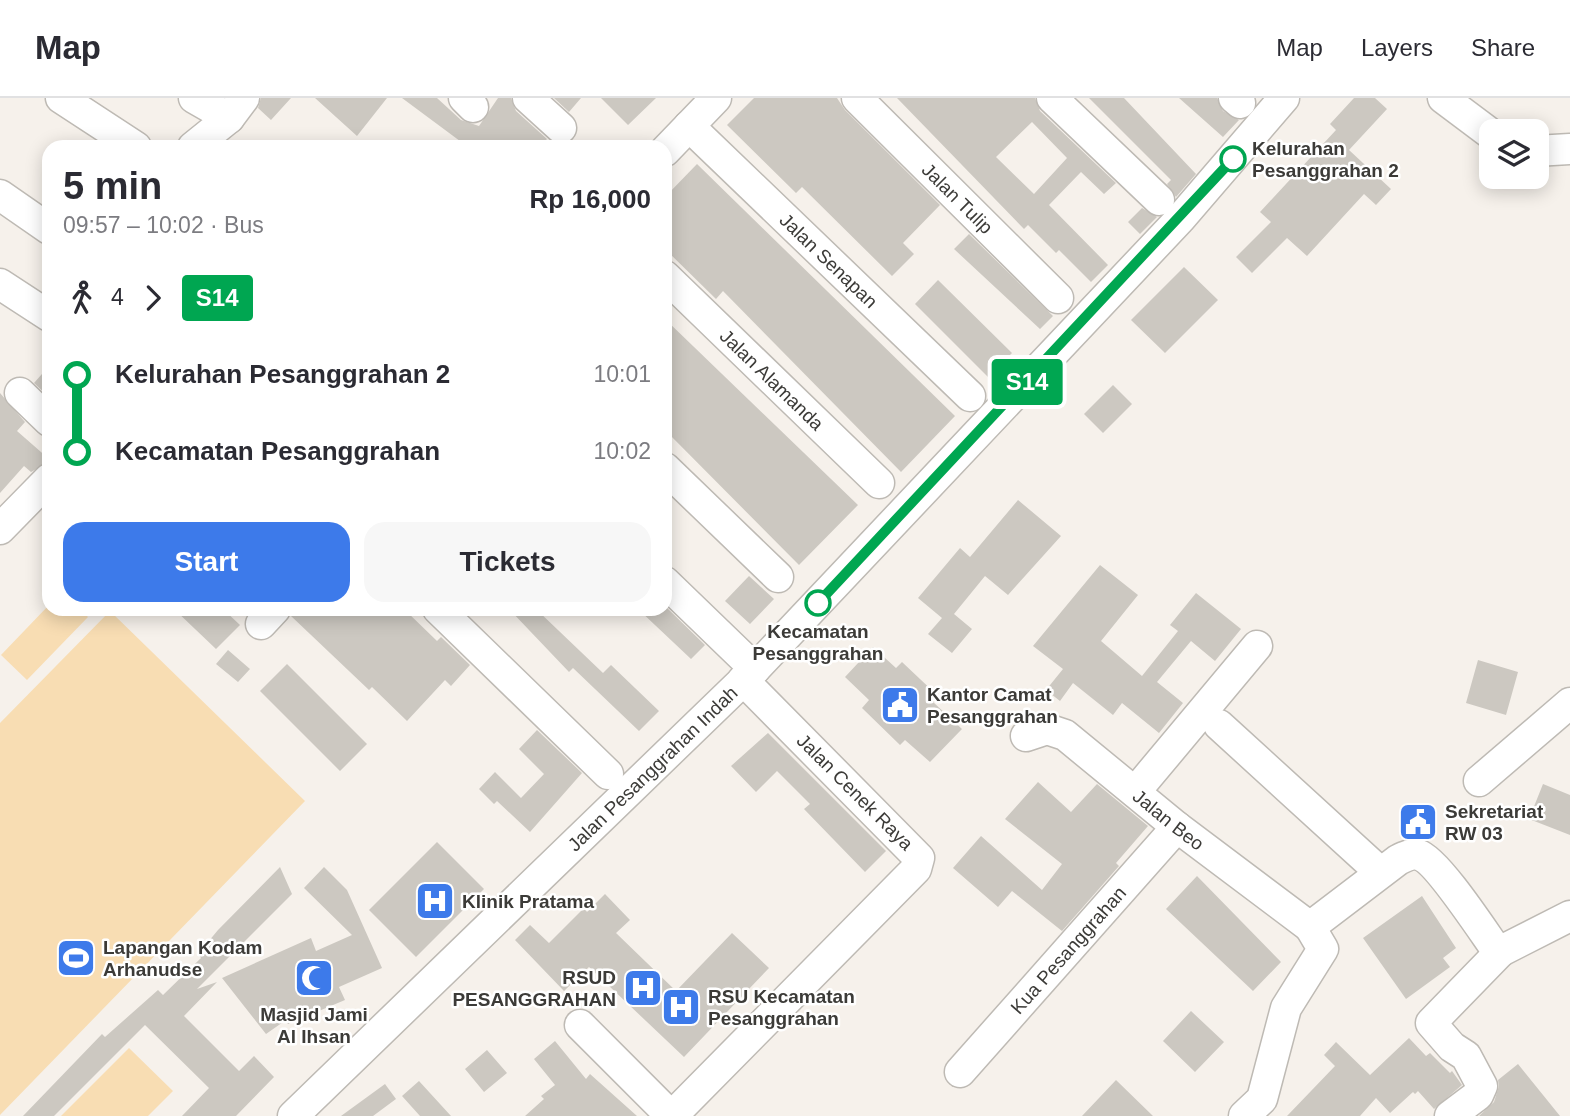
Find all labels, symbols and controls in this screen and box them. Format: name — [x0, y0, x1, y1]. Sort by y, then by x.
text: Map — [35, 29, 101, 66]
text: Map — [1276, 34, 1323, 61]
text: Layers — [1361, 34, 1433, 61]
text: Share — [1471, 34, 1535, 61]
map controls — [1479, 119, 1549, 189]
button: layers — [1479, 119, 1549, 189]
place label: Kelurahan Pesanggrahan 2 — [1252, 138, 1399, 181]
marker: Kelurahan Pesanggrahan 2 — [1220, 146, 1246, 172]
street label: Jalan Tulip — [918, 159, 997, 238]
text: 5 min — [63, 165, 162, 207]
text: Rp 16,000 — [530, 184, 651, 214]
street label: Jalan Senapan — [776, 209, 882, 312]
text: 09:57 – 10:02 · Bus — [63, 212, 264, 238]
icon: walk — [63, 279, 101, 317]
icon: forward — [134, 279, 172, 317]
text: 4 — [111, 284, 124, 310]
text: S14 — [196, 284, 239, 311]
street label: Jalan Alamanda — [716, 325, 828, 434]
text: Kelurahan Pesanggrahan 2 — [115, 359, 450, 389]
line badge: S14 — [987, 359, 1067, 405]
text: 10:01 — [593, 361, 651, 387]
text: S14 — [1006, 368, 1048, 395]
text: Kecamatan Pesanggrahan — [115, 436, 440, 466]
text: 10:02 — [593, 438, 651, 464]
button: Start — [63, 522, 350, 602]
button: Tickets — [364, 522, 651, 602]
marker: Kecamatan Pesanggrahan — [805, 590, 831, 616]
place label: Kecamatan Pesanggrahan — [753, 621, 883, 664]
street label: Jalan Pesanggrahan Indah — [563, 682, 741, 855]
public building icon: Kantor Camat Pesanggrahan — [879, 684, 921, 726]
place label: Kantor Camat Pesanggrahan — [927, 684, 1058, 727]
street label: Jalan Cenek Raya — [793, 730, 918, 855]
street label: Jalan Beo — [1129, 785, 1208, 854]
public building icon: Sekretariat RW 03 — [1397, 801, 1439, 843]
place label: Sekretariat RW 03 — [1445, 801, 1544, 844]
hospital icon: Klinik Pratama — [414, 880, 456, 922]
street label: Kua Pesanggrahan — [1006, 882, 1130, 1018]
place label: Klinik Pratama — [462, 891, 594, 912]
sports icon: Lapangan Kodam Arhanudse — [55, 937, 97, 979]
place label: Lapangan Kodam Arhanudse — [103, 937, 262, 980]
mosque icon: Masjid Jami Al Ihsan — [293, 957, 335, 999]
place label: RSUD PESANGGRAHAN — [452, 967, 616, 1010]
hospital icon: RSUD PESANGGRAHAN — [622, 967, 664, 1009]
hospital icon: RSU Kecamatan Pesanggrahan — [660, 986, 702, 1028]
place label: RSU Kecamatan Pesanggrahan — [708, 986, 855, 1029]
place label: Masjid Jami Al Ihsan — [260, 1004, 368, 1047]

